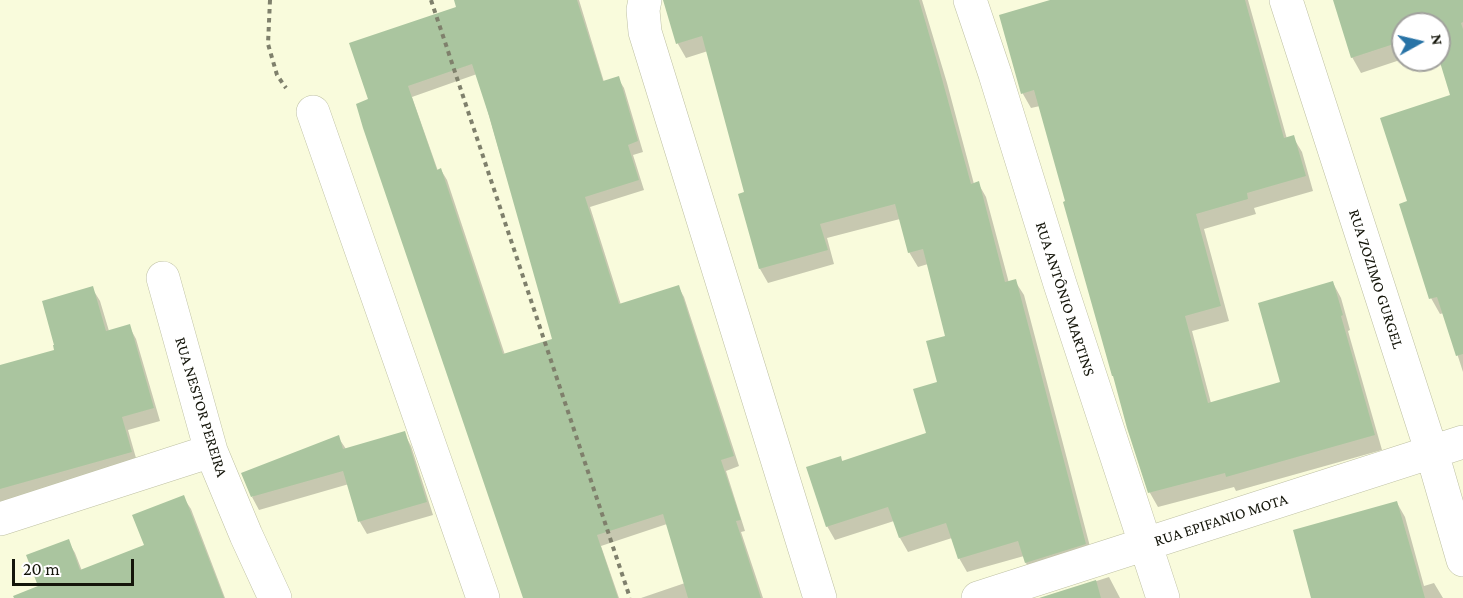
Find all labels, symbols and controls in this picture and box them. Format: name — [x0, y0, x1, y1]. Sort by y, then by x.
north arrow — [1391, 12, 1451, 72]
text: N — [1428, 33, 1447, 46]
street label: RUA ZOZIMO GURGEL — [1344, 207, 1408, 351]
street label: RUA ANTÔNIO MARTINS — [1031, 219, 1099, 379]
street label: RUA NESTOR PEREIRA — [171, 335, 231, 479]
street label: RUA EPIFANIO MOTA — [1152, 489, 1290, 551]
scale bar — [15, 547, 136, 585]
text: 20 m — [23, 559, 60, 579]

